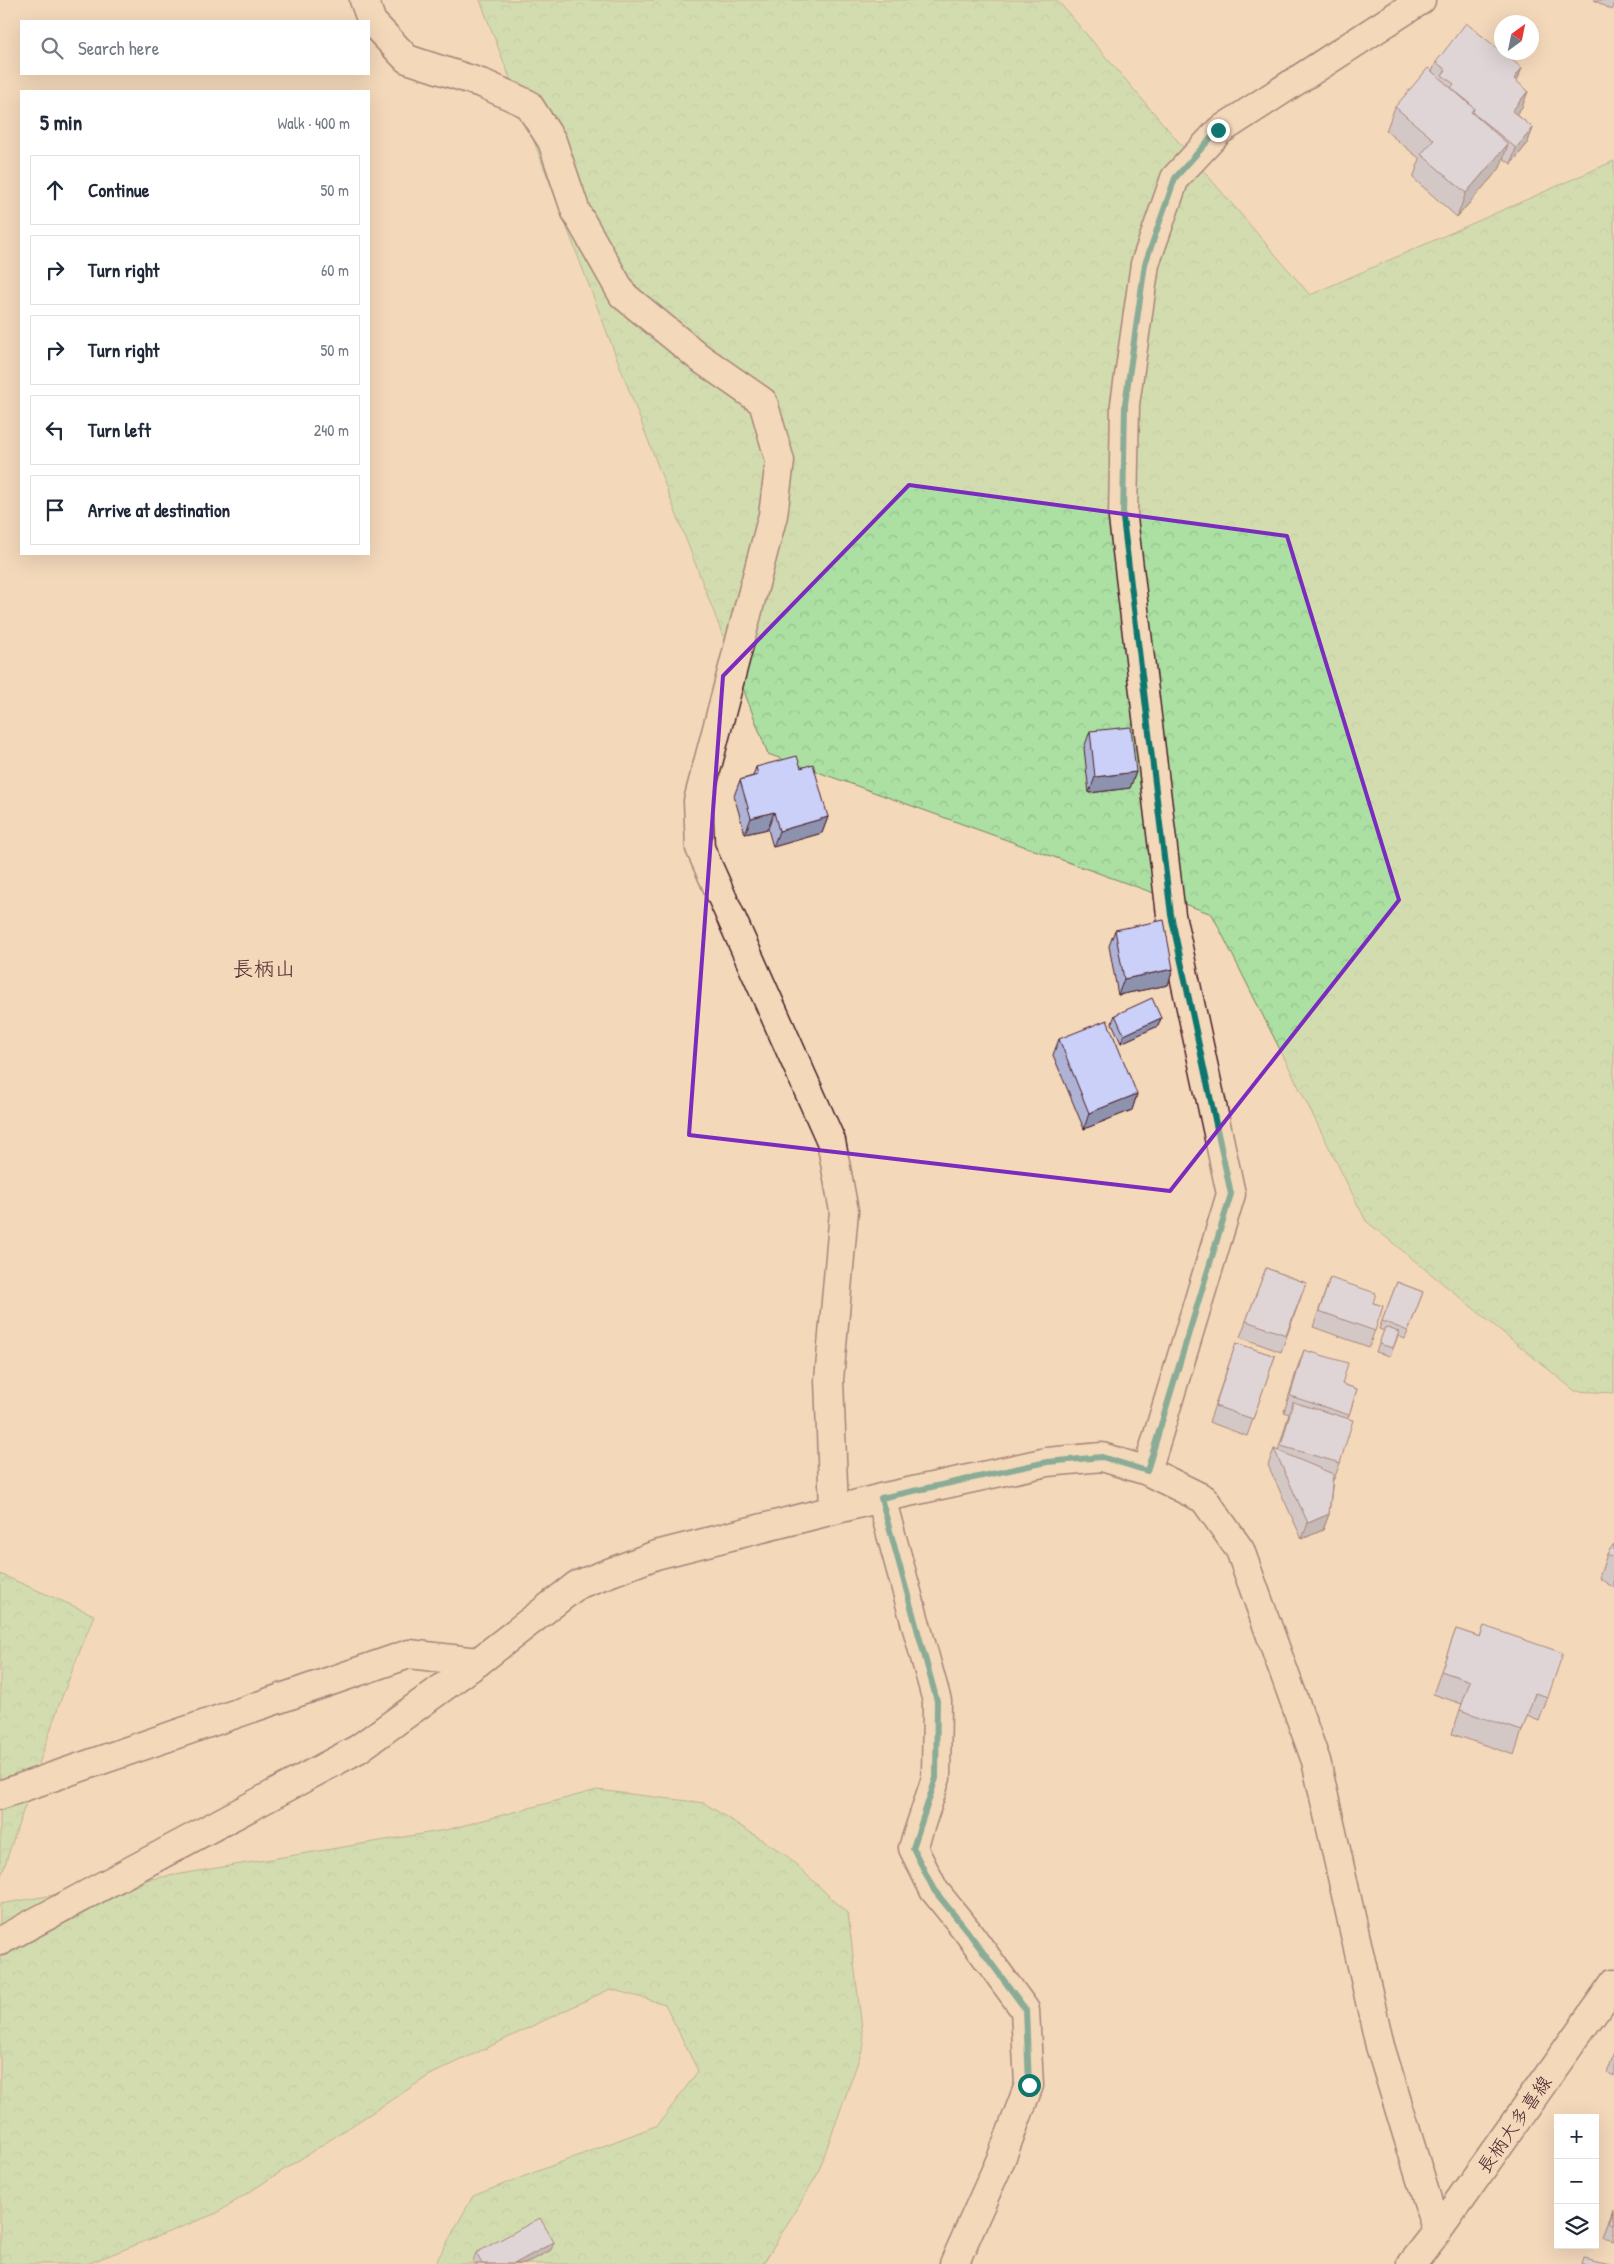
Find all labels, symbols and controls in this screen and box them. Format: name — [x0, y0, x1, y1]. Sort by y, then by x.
north arrow — [1494, 15, 1539, 60]
search box — [20, 20, 370, 75]
icon: search — [38, 34, 66, 62]
text: Search here — [78, 35, 159, 61]
text: 5 min — [40, 108, 82, 137]
text: Walk · 400 m — [278, 112, 350, 134]
route end — [1207, 119, 1230, 142]
icon: ahead — [41, 176, 69, 204]
text: Continue — [88, 177, 149, 203]
text: 50 m — [321, 179, 349, 201]
icon: right — [41, 256, 69, 284]
text: Turn right — [88, 257, 159, 283]
text: 60 m — [321, 259, 349, 281]
icon: right — [41, 336, 69, 364]
text: Turn right — [88, 337, 159, 363]
text: 50 m — [321, 339, 349, 361]
icon: left — [41, 416, 69, 444]
text: Turn left — [88, 417, 151, 443]
text: 240 m — [314, 419, 349, 441]
icon: arrive — [41, 496, 69, 524]
text: Arrive at destination — [88, 497, 230, 523]
district label: 長柄山 — [233, 954, 296, 983]
street label: 長柄大多喜線 — [1471, 2070, 1557, 2178]
route start — [1018, 2074, 1041, 2097]
map controls — [1554, 2114, 1599, 2249]
button: + — [1554, 2114, 1599, 2159]
button: − — [1554, 2159, 1599, 2204]
button: layers — [1554, 2204, 1599, 2249]

